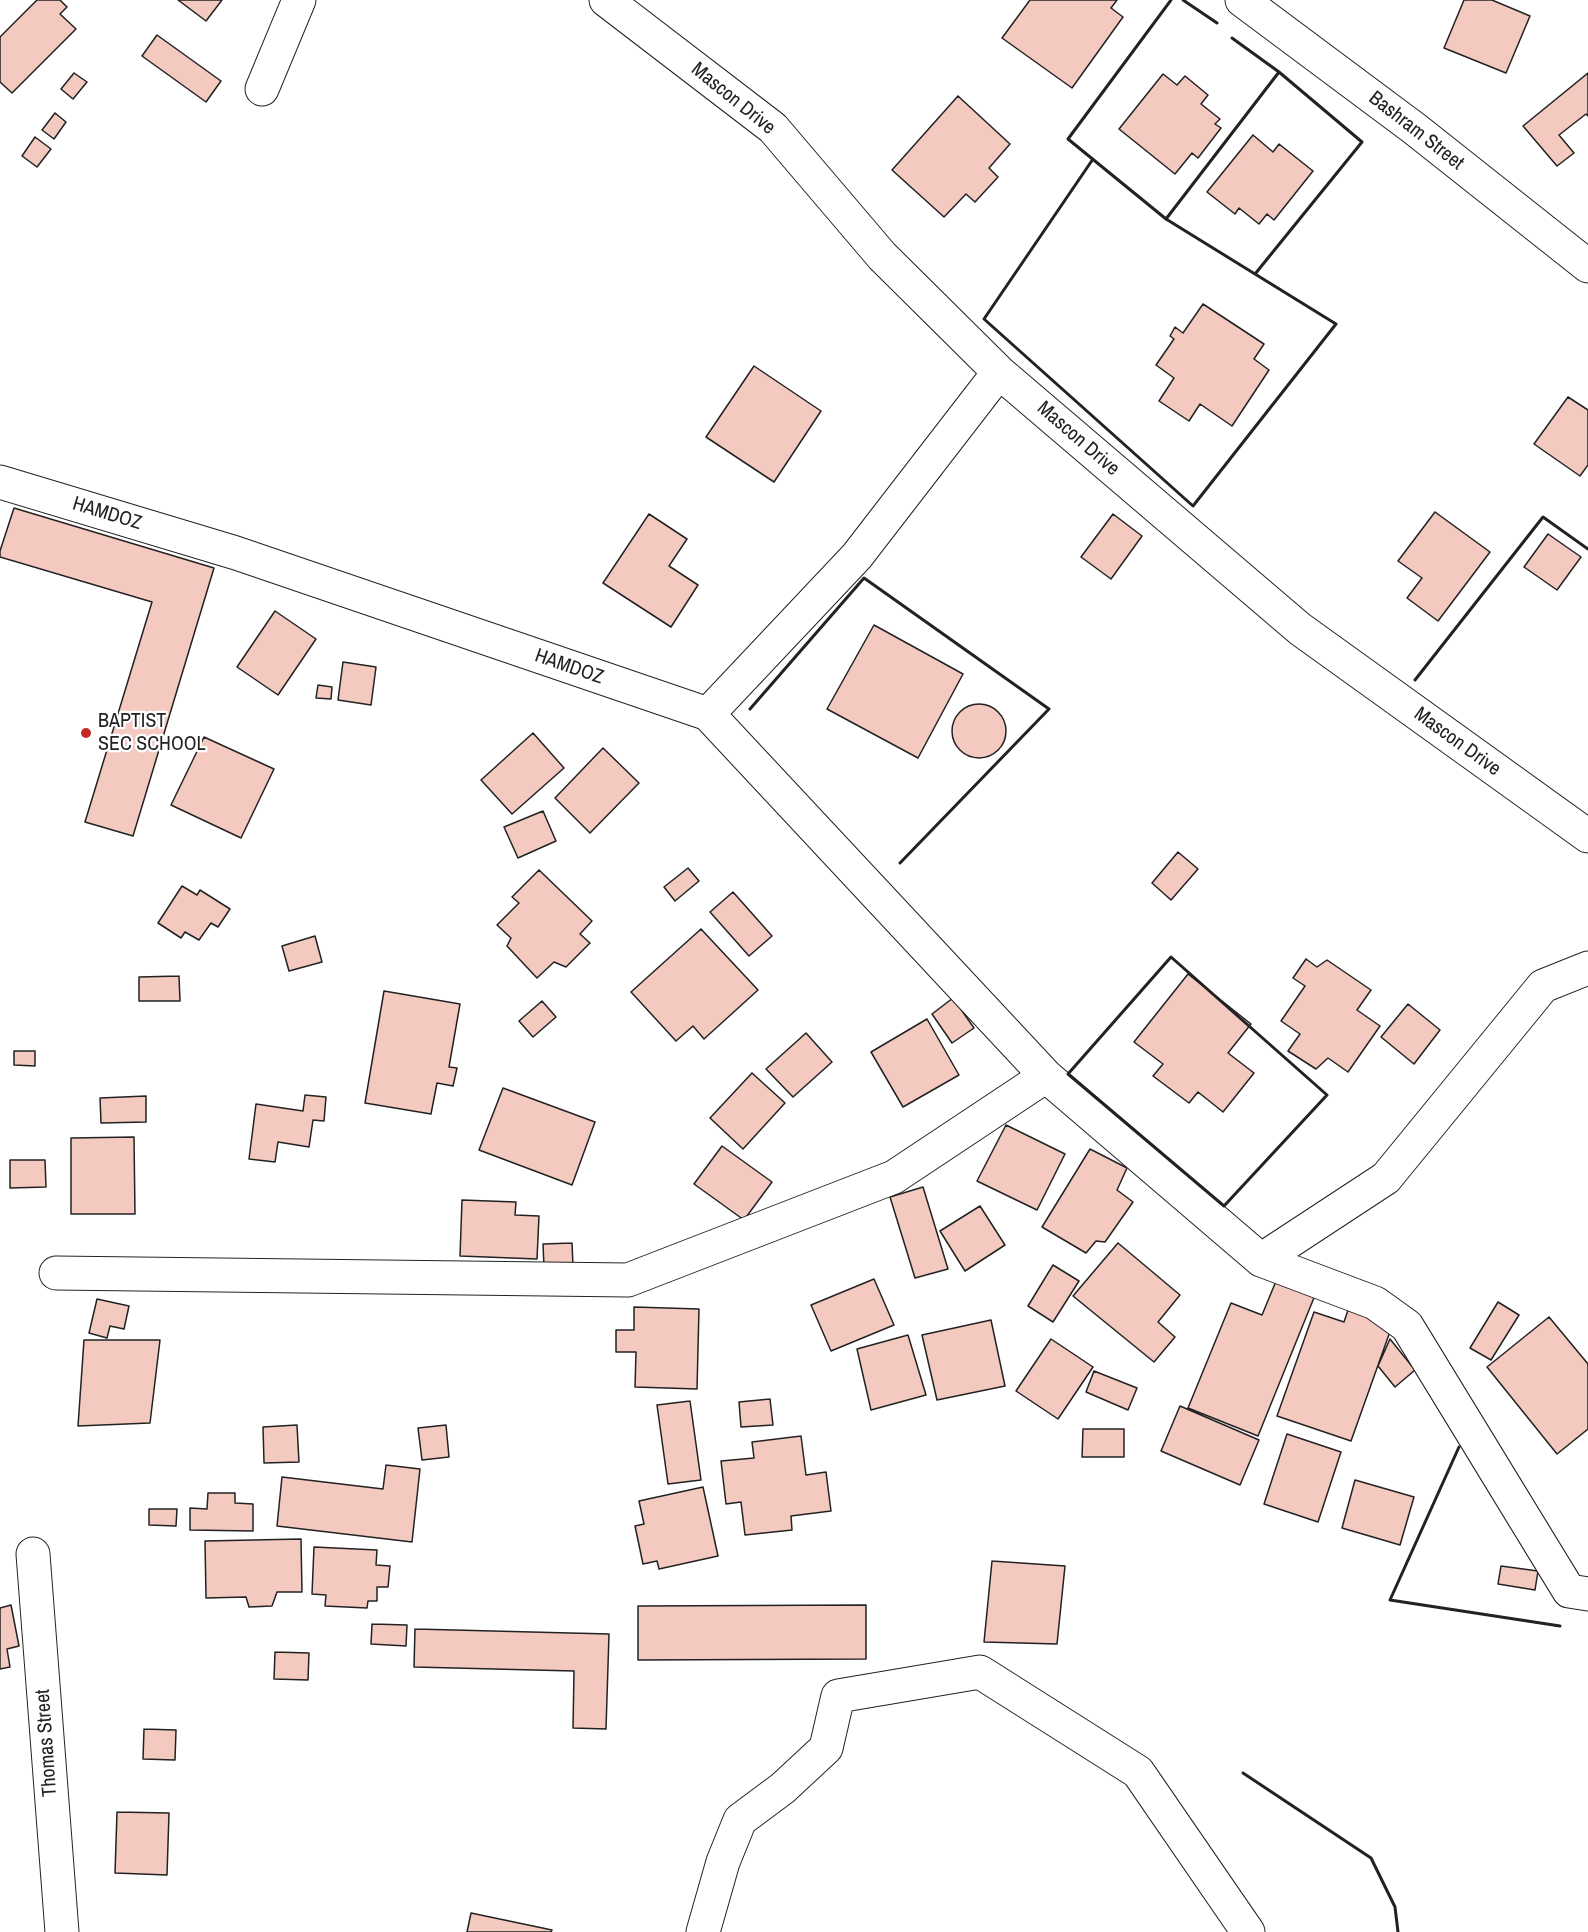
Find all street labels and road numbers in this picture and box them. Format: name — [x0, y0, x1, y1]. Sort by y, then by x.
street label: Mascon Drive — [686, 58, 780, 140]
street label: Bashram Street — [1364, 86, 1468, 176]
street label: Mascon Drive — [1032, 397, 1124, 481]
street label: HAMDOZ — [70, 492, 144, 536]
street label: HAMDOZ — [531, 644, 607, 690]
street label: Mascon Drive — [1409, 703, 1505, 781]
street label: Thomas Street — [31, 1689, 63, 1797]

